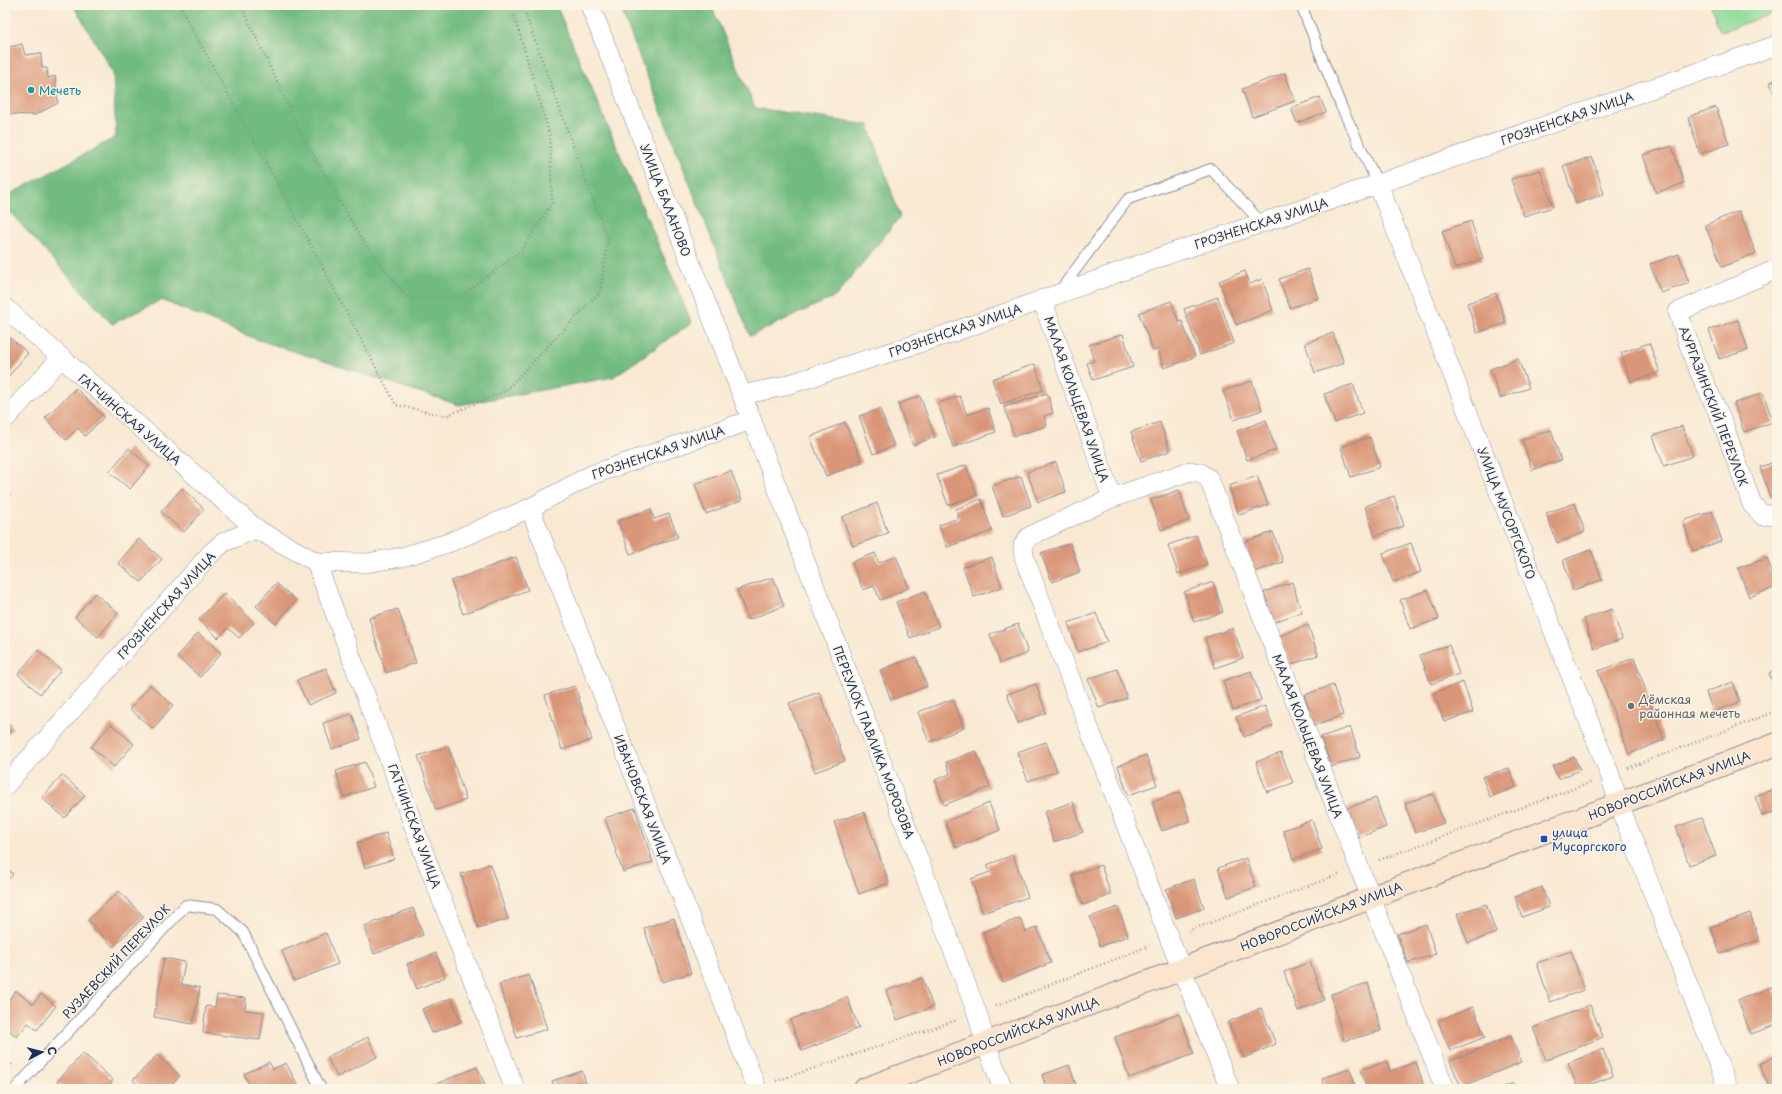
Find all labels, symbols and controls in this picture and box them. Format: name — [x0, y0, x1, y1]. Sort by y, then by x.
place label: Мечеть — [39, 81, 81, 99]
marker: Мечеть — [26, 85, 36, 95]
street label: ГРОЗНЕНСКАЯ УЛИЦА — [1498, 87, 1636, 149]
street label: УЛИЦА БАЛАНОВО — [636, 141, 696, 259]
street label: ГРОЗНЕНСКАЯ УЛИЦА — [1192, 193, 1330, 253]
street label: ГРОЗНЕНСКАЯ УЛИЦА — [886, 299, 1024, 361]
street label: МАЛАЯ КОЛЬЦЕВАЯ УЛИЦА — [1040, 314, 1114, 484]
street label: АУРГАЗИНСКИЙ ПЕРЕУЛОК — [1675, 323, 1753, 489]
street label: ГАТЧИНСКАЯ УЛИЦА — [75, 369, 185, 469]
street label: ГРОЗНЕНСКАЯ УЛИЦА — [589, 421, 727, 483]
street label: УЛИЦА МУСОРГСКОГО — [1473, 444, 1541, 582]
street label: ГРОЗНЕНСКАЯ УЛИЦА — [113, 547, 219, 663]
street label: ПЕРЕУЛОК ПАВЛИКА МОРОЗОВА — [829, 643, 919, 841]
street label: МАЛАЯ КОЛЬЦЕВАЯ УЛИЦА — [1268, 651, 1348, 821]
place label: Дёмская районная мечеть — [1638, 690, 1740, 722]
marker: Дёмская районная мечеть — [1626, 701, 1636, 711]
street label: ИВАНОВСКАЯ УЛИЦА — [610, 732, 676, 866]
street label: НОВОРОССИЙСКАЯ УЛИЦА — [1585, 746, 1753, 824]
street label: ГАТЧИНСКАЯ УЛИЦА — [384, 761, 446, 891]
place label: улица Мусоргского — [1552, 823, 1627, 855]
marker: улица Мусоргского — [1539, 834, 1549, 844]
street label: НОВОРОССИЙСКАЯ УЛИЦА — [1237, 877, 1405, 955]
street label: РУЗАЕВСКИЙ ПЕРЕУЛОК — [58, 900, 174, 1022]
street label: НОВОРОССИЙСКАЯ УЛИЦА — [934, 992, 1102, 1070]
north arrow — [22, 1032, 62, 1072]
text: С — [43, 1046, 61, 1056]

